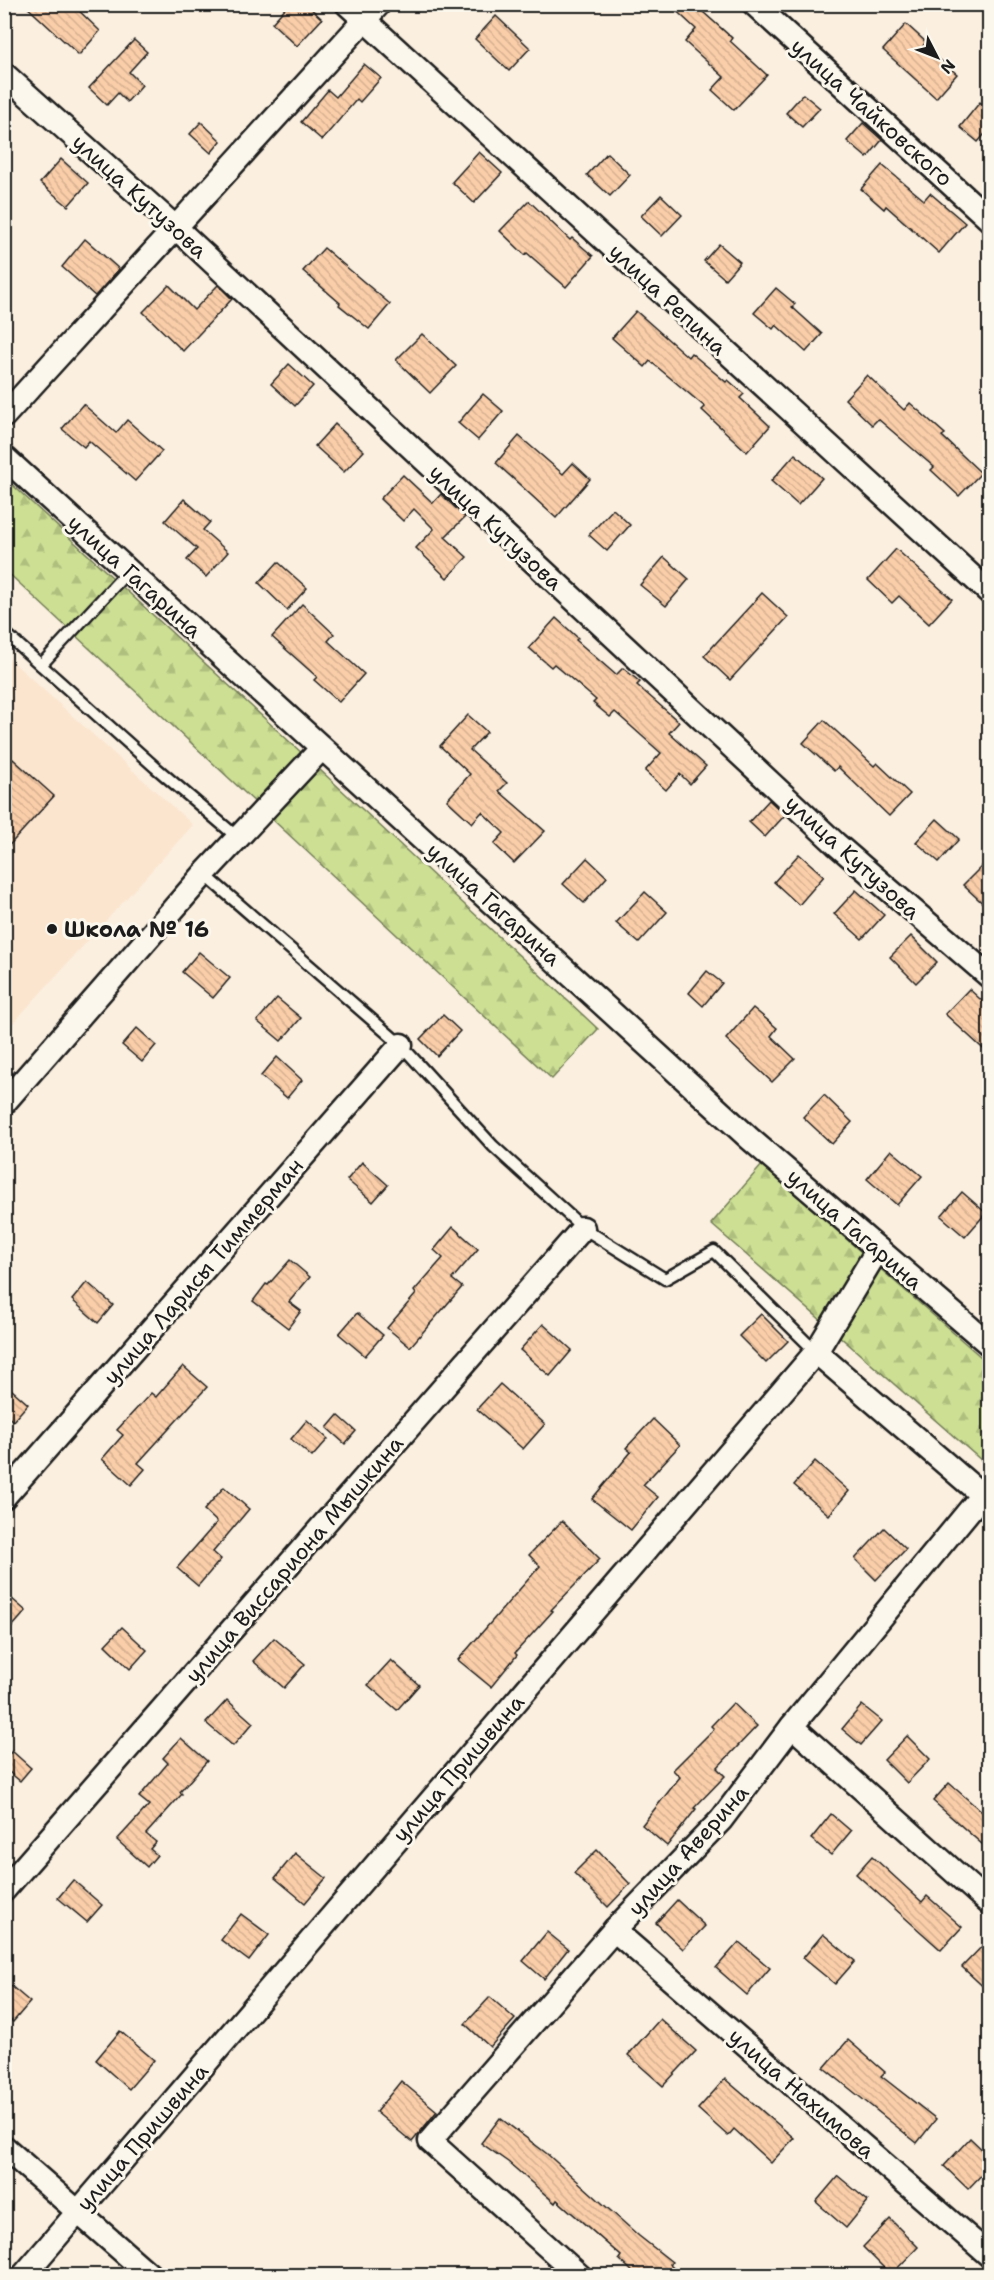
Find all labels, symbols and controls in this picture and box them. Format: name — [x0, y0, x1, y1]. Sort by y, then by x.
north arrow — [907, 27, 967, 87]
street label: улица Чайковского — [785, 32, 959, 193]
text: N — [936, 55, 960, 78]
street label: улица Кутузова — [66, 128, 214, 265]
street label: улица Репина — [602, 237, 733, 362]
street label: улица Кутузова — [423, 458, 569, 597]
street label: улица Гагарина — [61, 508, 208, 645]
street label: улица Кутузова — [779, 789, 927, 926]
street label: улица Гагарина — [420, 836, 567, 973]
place label: Школа № 16 — [64, 915, 209, 944]
marker: Школа № 16 — [45, 922, 59, 936]
street label: улица Ларисы Тиммерман — [97, 1152, 310, 1391]
street label: улица Гагарина — [781, 1162, 929, 1297]
street label: улица Виссариона Мышкина — [179, 1429, 410, 1689]
street label: улица Пришвина — [386, 1688, 531, 1848]
street label: улица Аверина — [622, 1778, 755, 1922]
street label: улица Нахимова — [722, 2022, 881, 2165]
street label: улица Пришвина — [70, 2057, 215, 2217]

